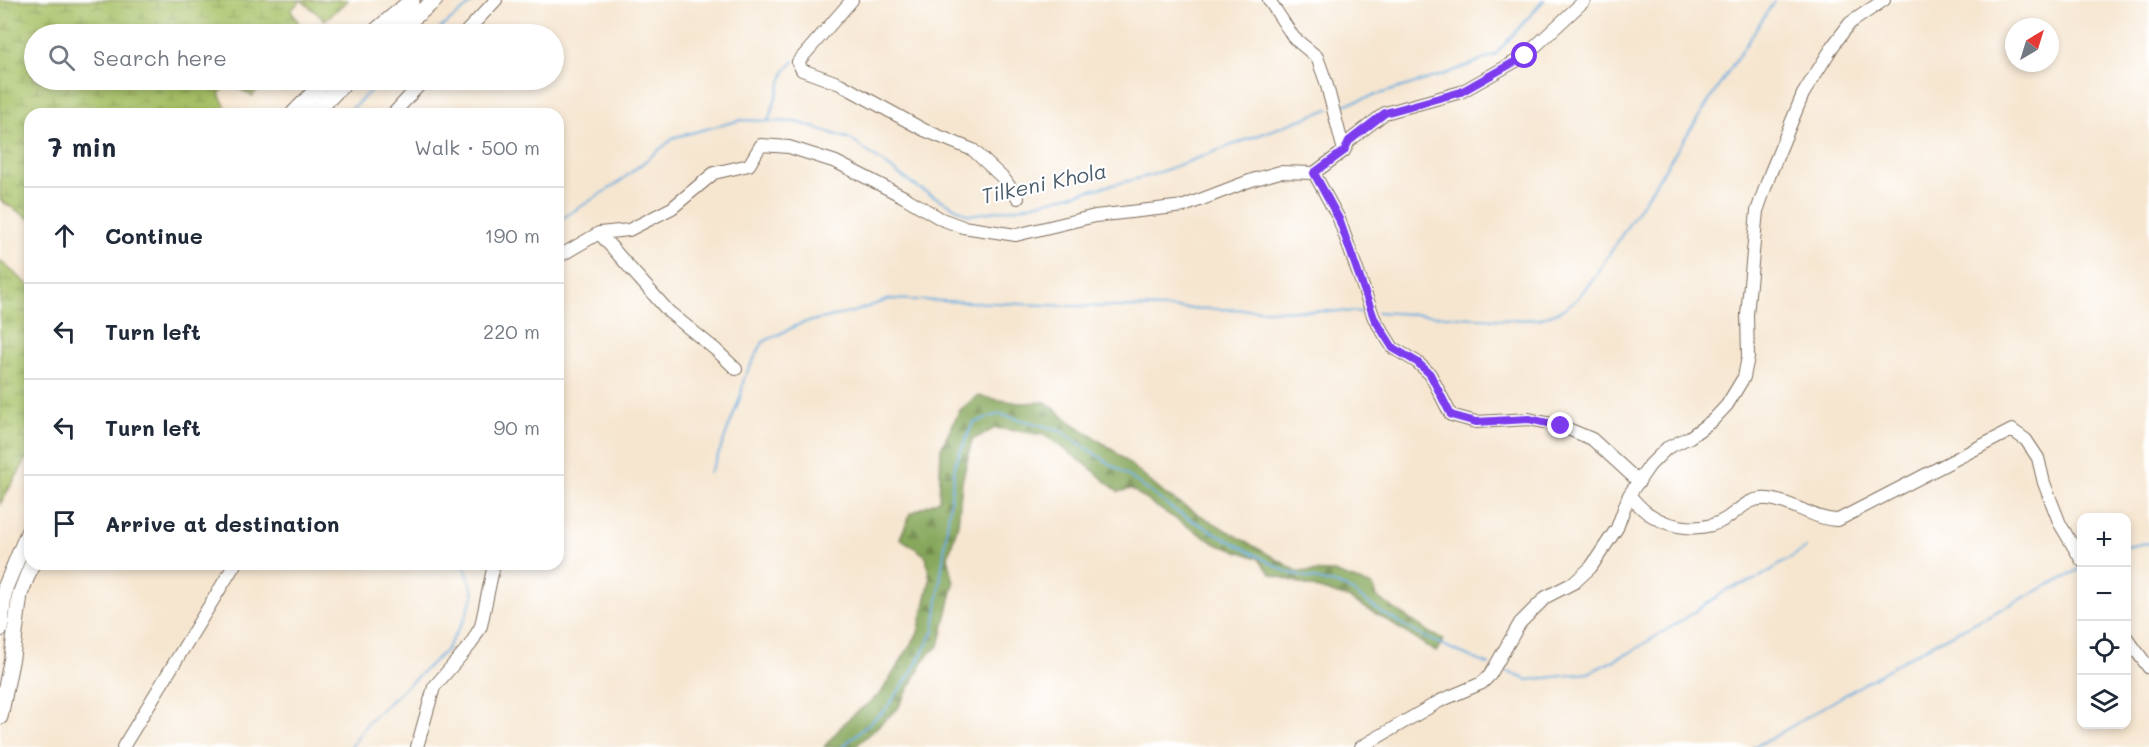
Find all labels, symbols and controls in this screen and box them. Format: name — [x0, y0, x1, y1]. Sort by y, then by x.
north arrow — [2005, 18, 2059, 72]
search box — [24, 24, 564, 90]
icon: search — [45, 41, 78, 74]
route start — [1511, 42, 1537, 68]
text: Search here — [93, 43, 227, 72]
text: 7 min — [48, 130, 116, 164]
text: Walk · 500 m — [414, 134, 540, 160]
water label: Tilkeni Khola — [978, 156, 1109, 209]
icon: ahead — [48, 219, 81, 252]
text: Continue — [105, 221, 203, 250]
text: 190 m — [485, 222, 540, 248]
icon: left — [48, 315, 81, 348]
text: Turn left — [105, 317, 201, 346]
text: 220 m — [483, 318, 540, 344]
icon: left — [48, 411, 81, 444]
route end — [1547, 412, 1573, 438]
text: Turn left — [105, 413, 201, 442]
text: 90 m — [494, 414, 540, 440]
icon: arrive — [48, 507, 81, 540]
text: Arrive at destination — [105, 509, 340, 538]
map controls — [2077, 513, 2131, 729]
button: + — [2077, 513, 2131, 567]
button: − — [2077, 567, 2131, 621]
button: locate — [2077, 621, 2131, 675]
button: layers — [2077, 675, 2131, 729]

